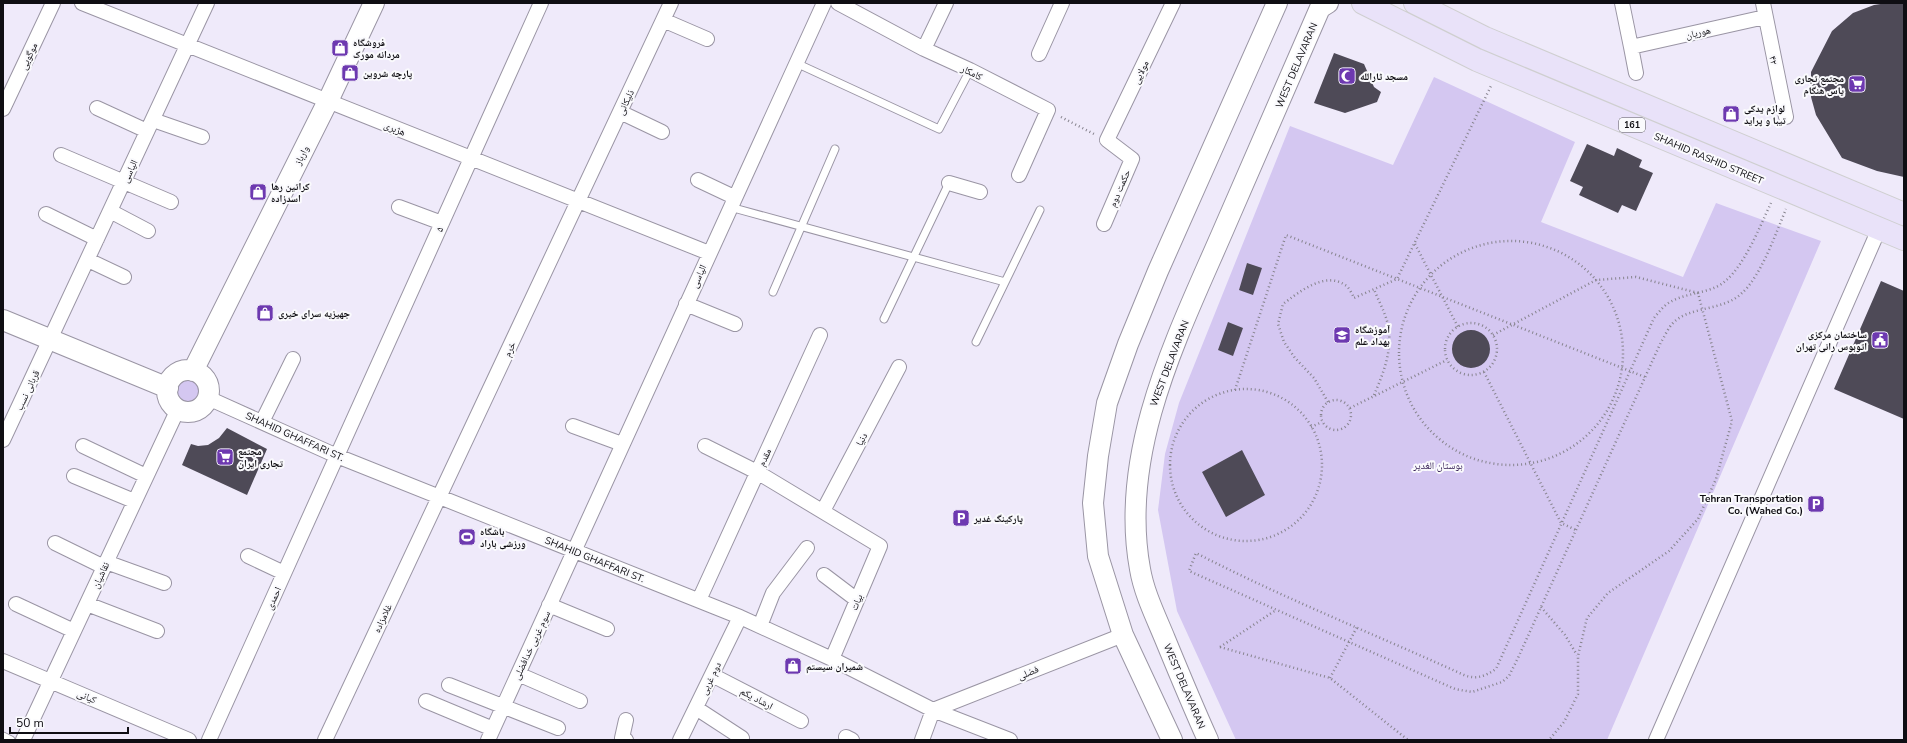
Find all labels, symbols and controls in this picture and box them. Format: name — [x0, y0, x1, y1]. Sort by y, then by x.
street label: WEST DELAVARAN — [1273, 21, 1321, 110]
street label: هوریان — [1684, 23, 1712, 43]
place label: فروشگاه مردانه مورک — [353, 36, 400, 62]
shop icon: فروشگاه مردانه مورک — [330, 38, 350, 58]
street label: موگویی — [17, 40, 41, 72]
street label: ۴۲ — [1765, 54, 1781, 67]
street label: مولایی — [1129, 58, 1153, 87]
street label: کامکار — [958, 61, 985, 84]
shop icon: پارچه شروین — [340, 63, 360, 83]
mosque icon: مسجد ثارالله — [1337, 66, 1357, 86]
place label: پارچه شروین — [363, 67, 413, 81]
place label: مسجد ثارالله — [1360, 70, 1408, 84]
place label: مجتمع تجاری یاس هنگام — [1794, 72, 1845, 98]
supermarket icon: مجتمع تجاری یاس هنگام — [1847, 74, 1867, 94]
street label: ذلیکانی — [614, 87, 638, 117]
place label: لوازم یدکی تیبا و پراید — [1744, 102, 1786, 128]
shop icon: لوازم یدکی تیبا و پراید — [1721, 104, 1741, 124]
street label: هژبری — [382, 118, 407, 140]
road number: 161 — [1619, 118, 1645, 132]
street label: SHAHID RASHID STREET — [1652, 130, 1765, 188]
street label: وارباز — [291, 143, 313, 168]
street label: الیاسی — [118, 158, 141, 185]
street label: حکمت دوم — [1106, 167, 1134, 209]
place label: کراتین رها اسدزاده — [271, 180, 310, 206]
shop icon: کراتین رها اسدزاده — [248, 182, 268, 202]
street label: ۵ — [433, 224, 447, 234]
street label: الیاسی — [688, 263, 710, 290]
shop icon: جهیزیه سرای خیری — [255, 303, 275, 323]
place label: جهیزیه سرای خیری — [278, 307, 351, 321]
street label: WEST DELAVARAN — [1147, 318, 1193, 409]
place label: آموزشگاه بهداد علم — [1355, 323, 1390, 349]
school or university icon: آموزشگاه بهداد علم — [1332, 325, 1352, 345]
place label: ساختمان مرکزی اتوبوس رانی تهران — [1796, 328, 1867, 354]
public building icon: ساختمان مرکزی اتوبوس رانی تهران — [1870, 330, 1890, 350]
street label: خرم — [500, 339, 520, 359]
street label: قربانی نسب — [12, 368, 43, 413]
street label: SHAHID GHAFFARI ST. — [243, 409, 346, 465]
street label: دنیا — [853, 430, 871, 448]
place label: مجتمع تجاری ایران — [238, 445, 283, 471]
street label: مقدم — [755, 446, 775, 469]
supermarket icon: مجتمع تجاری ایران — [215, 447, 235, 467]
park label: بوستان الغدیر — [1412, 459, 1463, 473]
place label: Tehran Transportation Co. (Wahed Co.) — [1700, 492, 1803, 518]
parking icon: Tehran Transportation Co. (Wahed Co.) — [1806, 494, 1826, 514]
parking icon: پارکینگ غدیر — [951, 508, 971, 528]
place label: پارکینگ غدیر — [973, 512, 1023, 526]
place label: باشگاه ورزشی باراد — [480, 525, 526, 551]
sports icon: باشگاه ورزشی باراد — [457, 527, 477, 547]
street label: SHAHID GHAFFARI ST. — [543, 533, 647, 586]
street label: نقاشیان — [89, 560, 113, 591]
street label: احمدی — [263, 585, 285, 612]
street label: بیات — [847, 592, 867, 613]
street label: غلامزاده — [370, 602, 396, 635]
street label: سوم غربی خدافضلی — [510, 608, 554, 682]
street label: WEST DELAVARAN — [1160, 642, 1208, 731]
shop icon: شمیران سیستم — [783, 656, 803, 676]
street label: دوم غربی — [697, 660, 725, 697]
place label: شمیران سیستم — [806, 660, 863, 674]
street label: فضلی — [1016, 662, 1041, 683]
street label: ارشاد یکم — [738, 684, 775, 713]
street label: کیانی — [75, 687, 99, 707]
scale bar — [10, 709, 128, 735]
text: 50 m — [16, 715, 44, 731]

